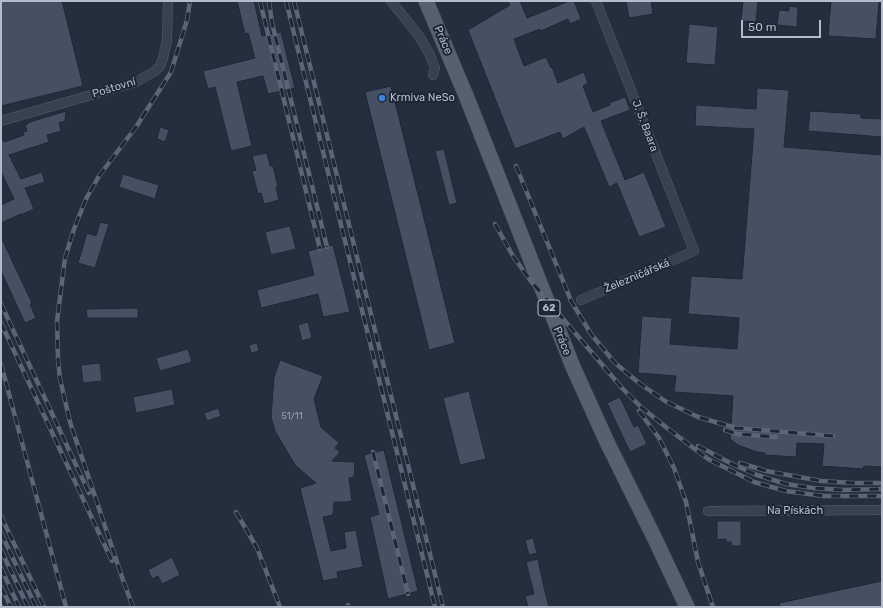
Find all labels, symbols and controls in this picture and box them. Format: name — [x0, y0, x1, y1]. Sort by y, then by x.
scale bar — [743, 12, 823, 38]
text: 50 m — [748, 20, 776, 34]
street label: Práce — [431, 24, 455, 56]
street label: Poštovní — [91, 75, 137, 101]
place label: Krmiva NeSo — [390, 91, 455, 105]
marker: Krmiva NeSo — [377, 93, 387, 103]
street label: J. Š. Baara — [629, 98, 661, 154]
street label: Železničářská — [602, 256, 672, 296]
road number: 62 — [538, 300, 560, 316]
street label: Práce — [550, 325, 574, 357]
house number: 51/11 — [281, 411, 303, 421]
street label: Na Pískách — [767, 504, 823, 518]

